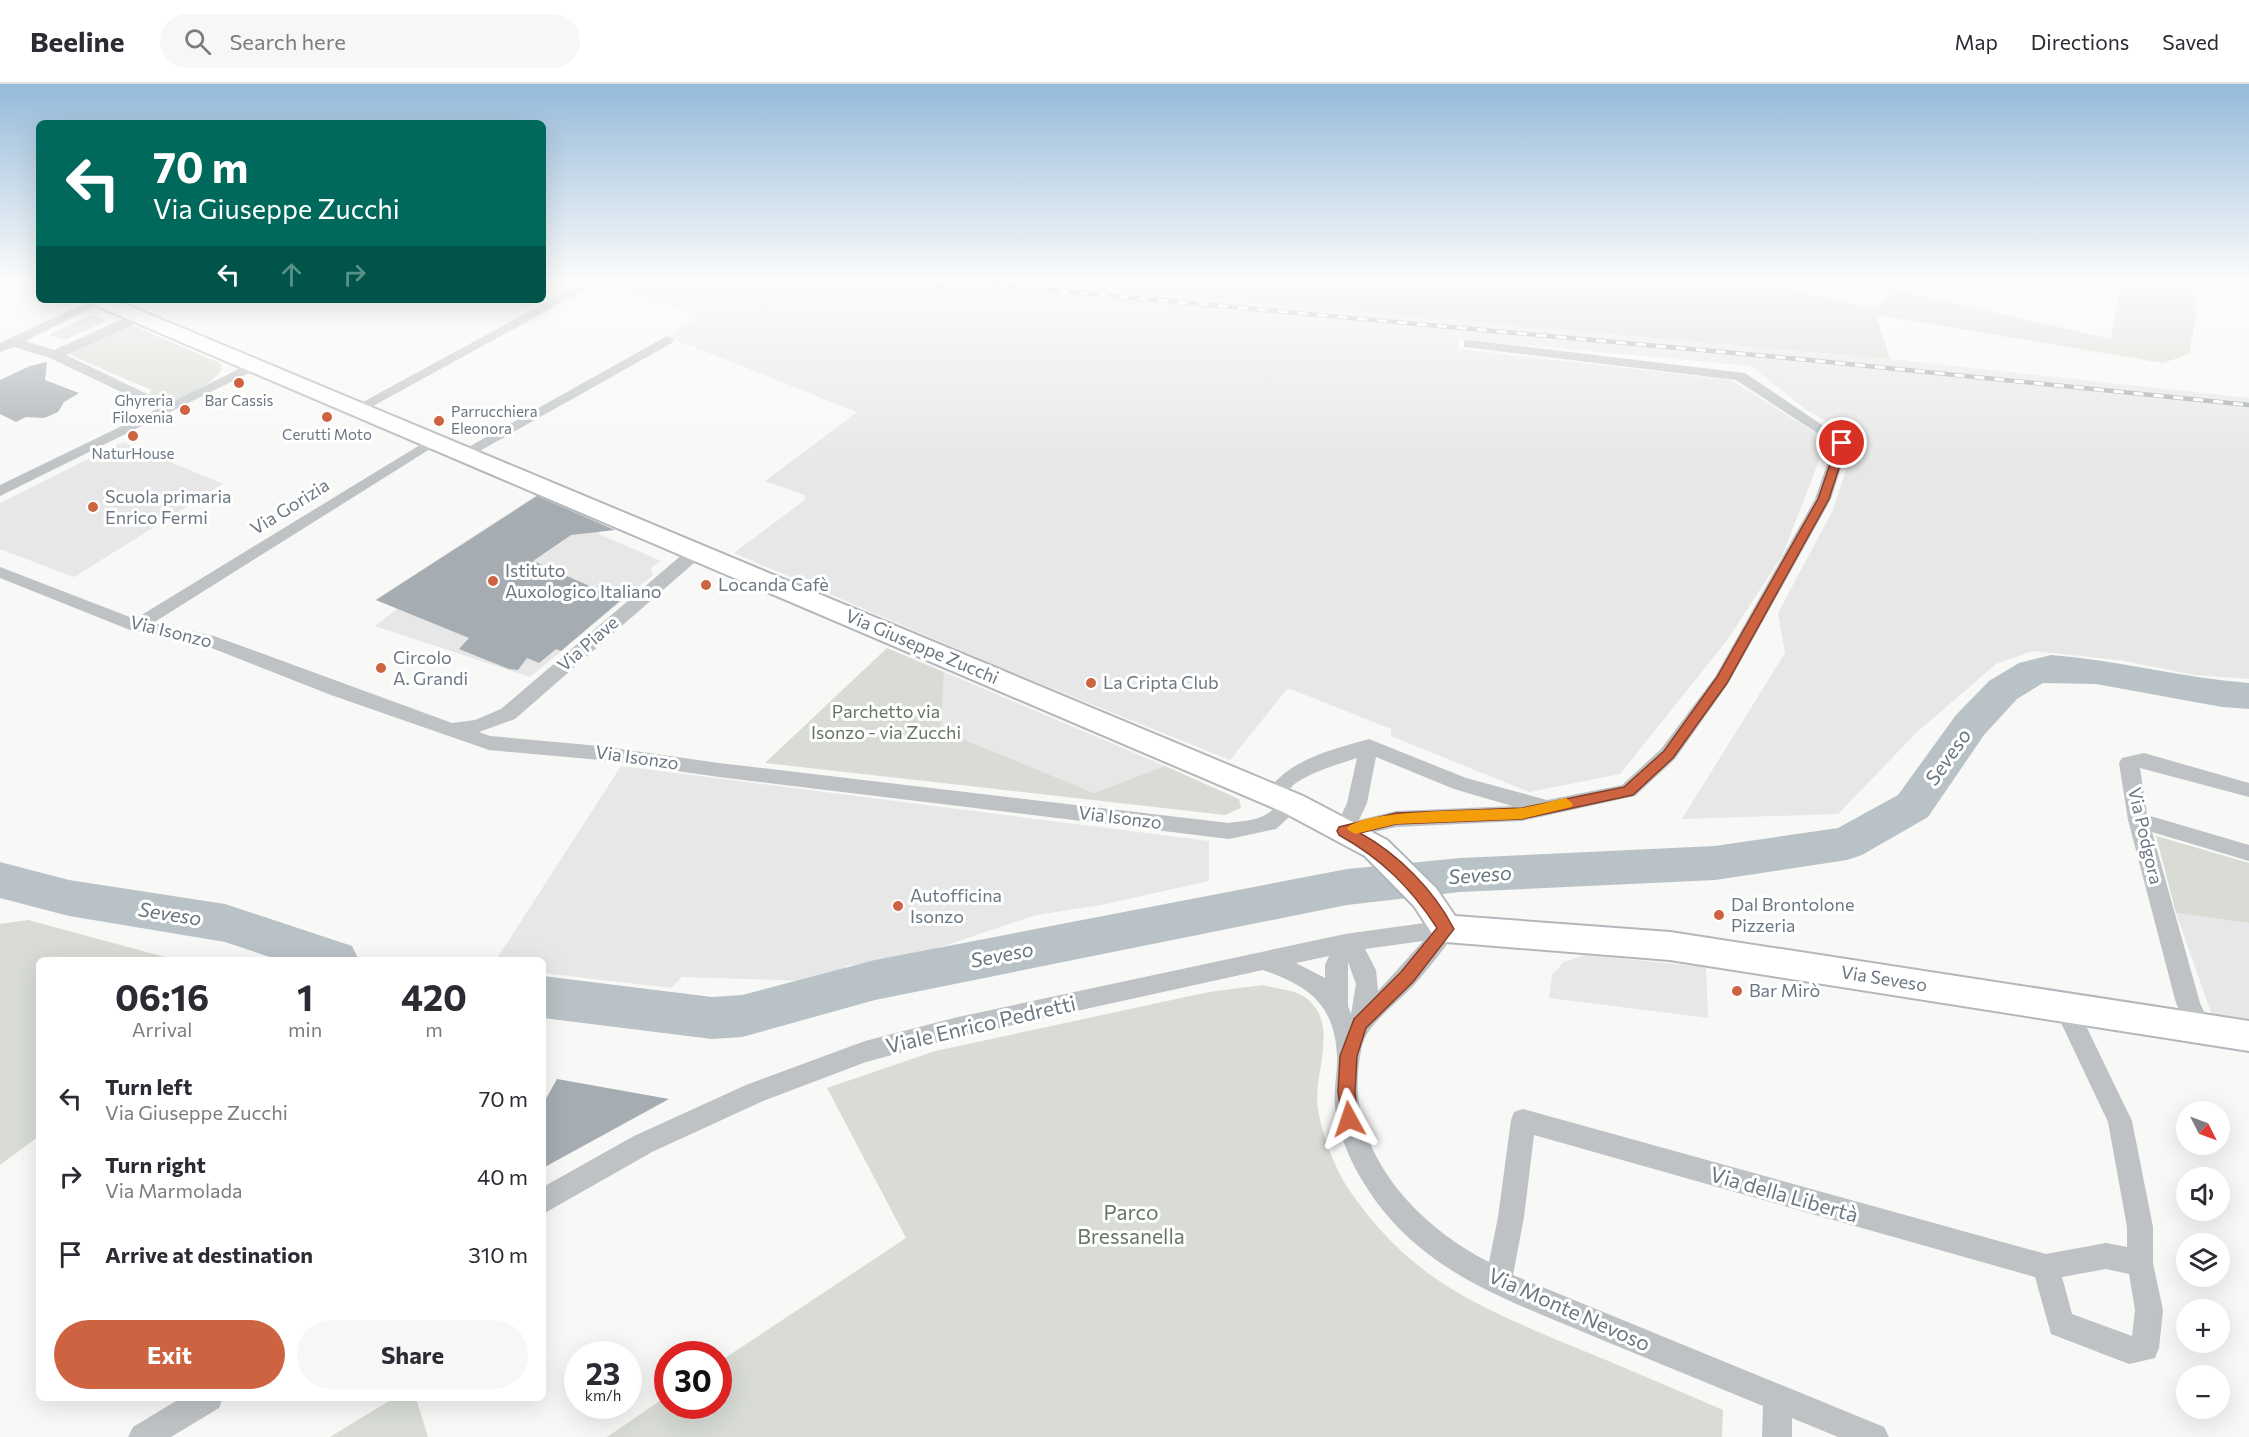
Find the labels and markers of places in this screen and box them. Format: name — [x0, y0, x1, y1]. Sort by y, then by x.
marker: Bar Cassis — [232, 376, 246, 390]
place label: Ghyreria Filoxenia — [112, 391, 173, 426]
place label: Bar Cassis — [205, 391, 274, 409]
place label: Parrucchiera Eleonora — [451, 402, 538, 437]
marker: Ghyreria Filoxenia — [178, 403, 192, 417]
marker: Cerutti Moto — [320, 410, 334, 424]
marker: Parrucchiera Eleonora — [432, 414, 446, 428]
pin — [1816, 417, 1867, 468]
place label: Cerutti Moto — [282, 425, 372, 443]
marker: NaturHouse — [126, 429, 140, 443]
place label: NaturHouse — [92, 444, 175, 462]
place label: Scuola primaria Enrico Fermi — [105, 485, 232, 528]
marker: Scuola primaria Enrico Fermi — [86, 500, 100, 514]
place label: Istituto Auxologico Italiano — [505, 559, 662, 602]
place label: Locanda Cafè — [718, 573, 829, 595]
marker: Istituto Auxologico Italiano — [486, 574, 500, 588]
marker: Locanda Cafè — [699, 578, 713, 592]
place label: Circolo A. Grandi — [393, 646, 468, 689]
marker: Circolo A. Grandi — [374, 661, 388, 675]
place label: La Cripta Club — [1103, 671, 1219, 693]
marker: La Cripta Club — [1084, 676, 1098, 690]
place label: Autofficina Isonzo — [910, 884, 1002, 927]
place label: Dal Brontolone Pizzeria — [1731, 893, 1854, 936]
marker: Autofficina Isonzo — [891, 899, 905, 913]
marker: Dal Brontolone Pizzeria — [1712, 908, 1726, 922]
place label: Bar Mirò — [1749, 979, 1820, 1001]
marker: Bar Mirò — [1730, 984, 1744, 998]

